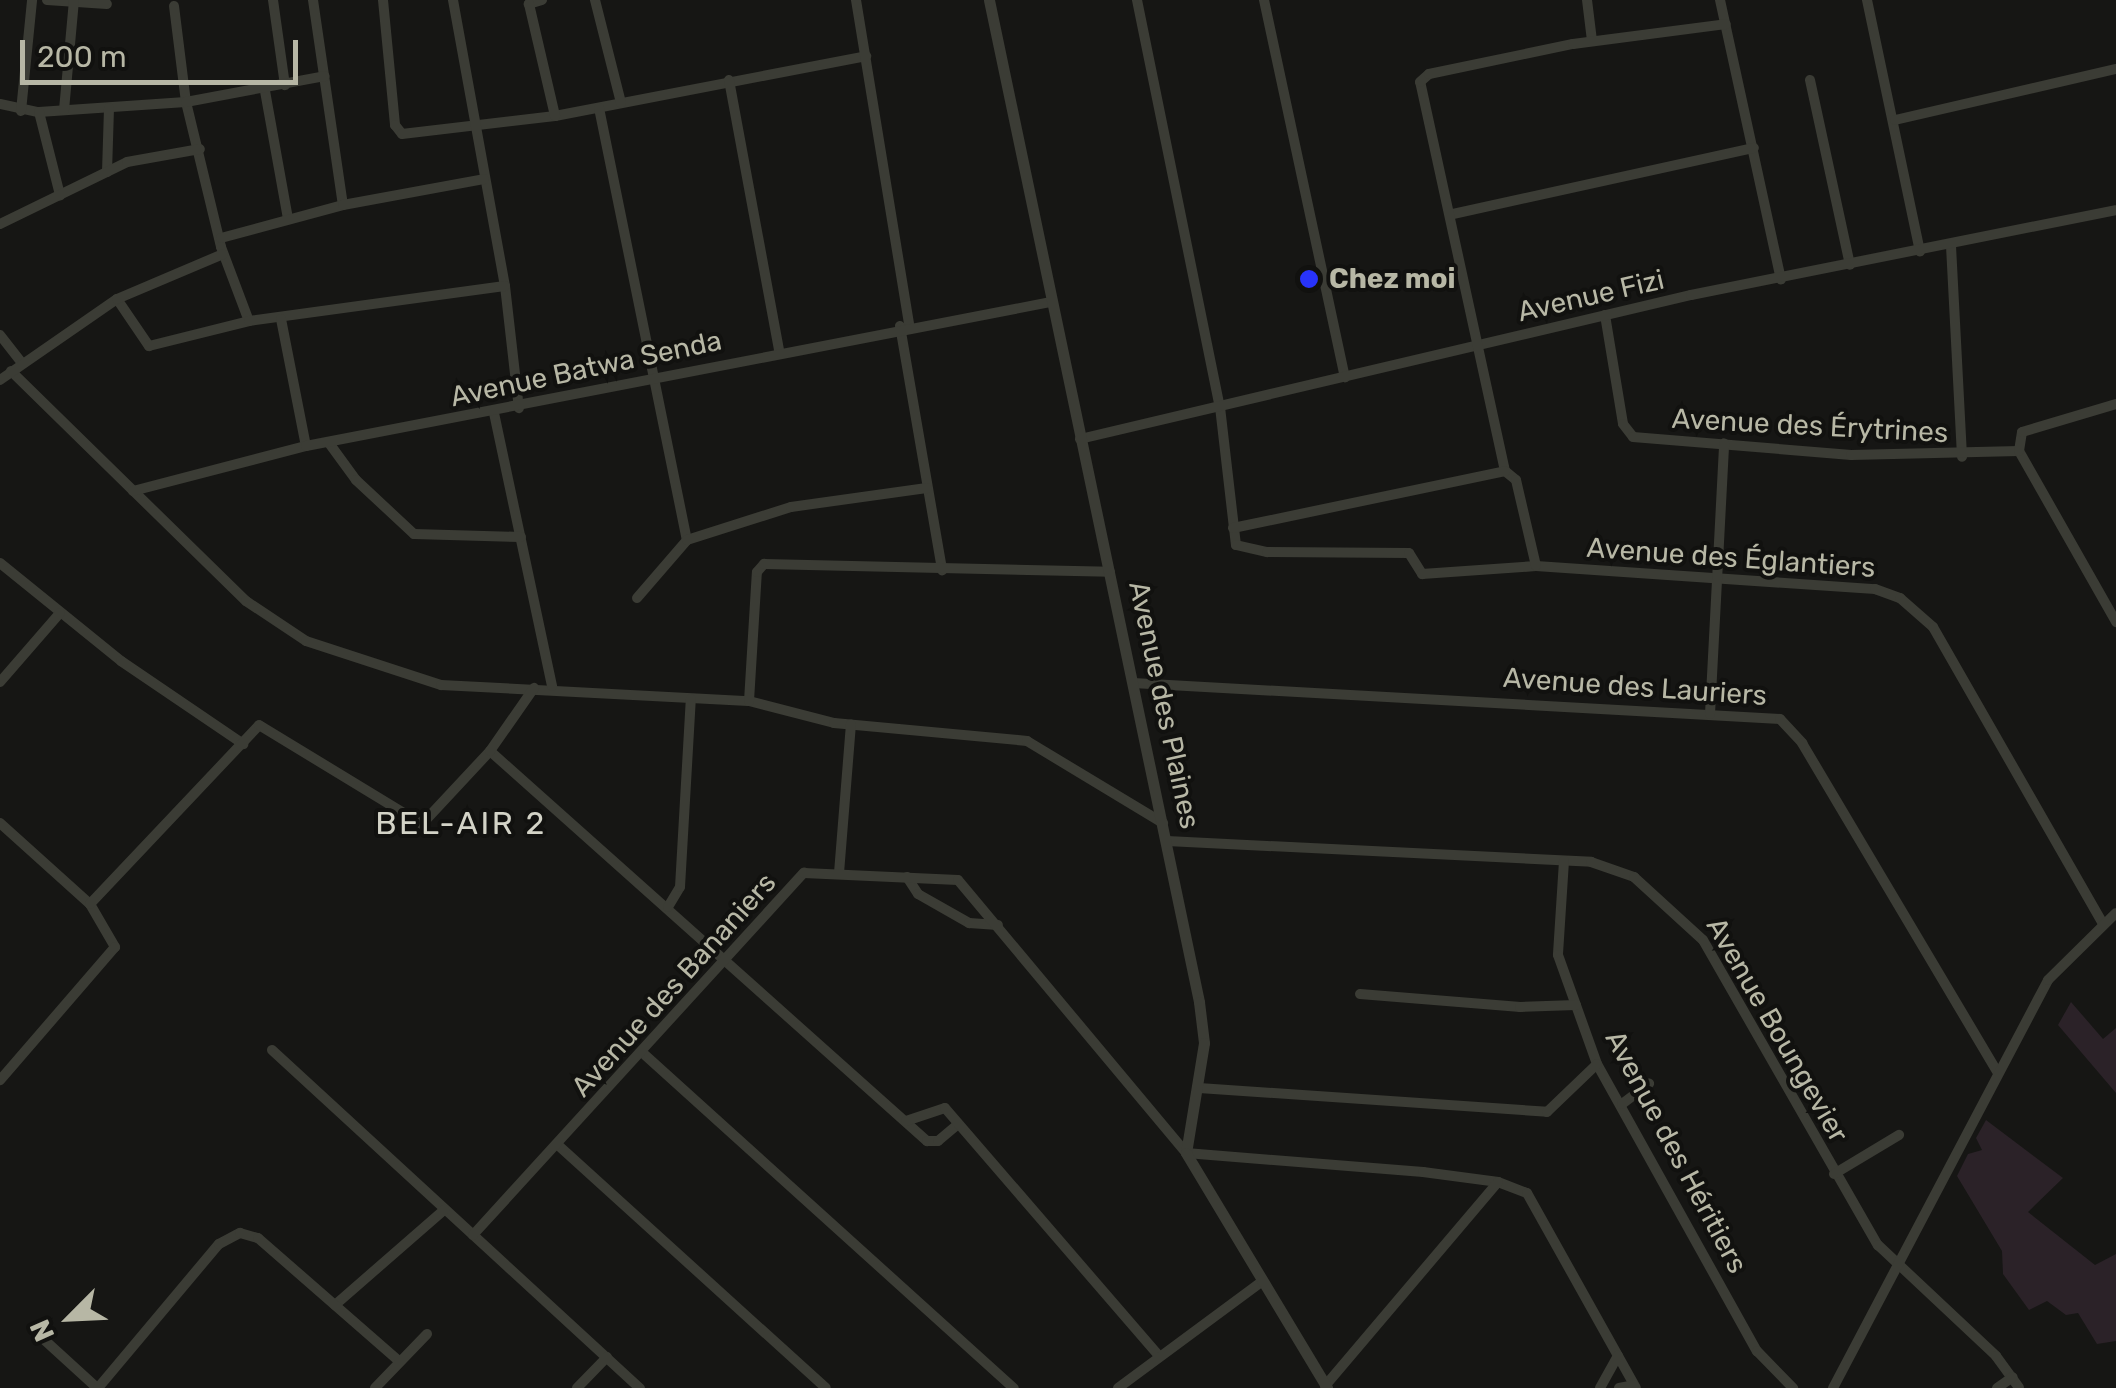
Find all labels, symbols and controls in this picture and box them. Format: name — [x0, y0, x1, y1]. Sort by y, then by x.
scale bar — [25, 20, 302, 82]
text: 200 m — [37, 39, 127, 75]
place label: Chez moi — [1329, 262, 1456, 296]
street label: Avenue Fizi — [1515, 263, 1667, 329]
marker: Chez moi — [1298, 268, 1320, 290]
street label: Avenue Batwa Senda — [447, 324, 725, 414]
street label: Avenue des Érytrines — [1671, 402, 1949, 450]
street label: Avenue des Églantiers — [1586, 531, 1876, 585]
street label: Avenue des Plaines — [1121, 578, 1207, 832]
street label: Avenue des Lauriers — [1502, 661, 1768, 713]
district label: BEL-AIR 2 — [375, 804, 547, 842]
street label: Avenue des Bananiers — [565, 866, 783, 1104]
street label: Avenue Boungevier — [1699, 912, 1855, 1148]
street label: Avenue des Héritiers — [1598, 1025, 1754, 1279]
north arrow — [20, 1268, 120, 1368]
text: N — [23, 1315, 61, 1346]

